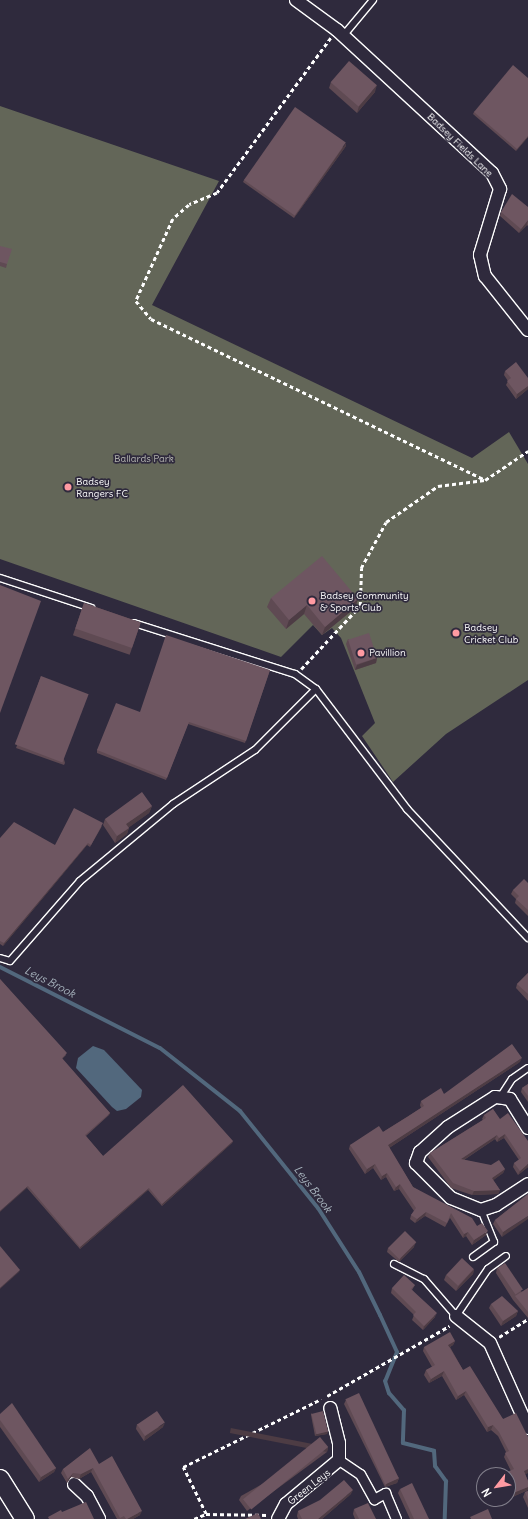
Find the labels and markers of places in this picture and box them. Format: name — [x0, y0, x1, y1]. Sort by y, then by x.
place label: Badsey Rangers FC — [76, 475, 128, 498]
marker: Badsey Rangers FC — [63, 482, 73, 492]
place label: Badsey Community & Sports Club — [320, 589, 409, 612]
marker: Badsey Community & Sports Club — [307, 596, 317, 606]
place label: Badsey Cricket Club — [464, 621, 518, 644]
marker: Badsey Cricket Club — [451, 628, 461, 638]
place label: Pavillion — [369, 647, 406, 659]
marker: Pavillion — [356, 648, 366, 658]

